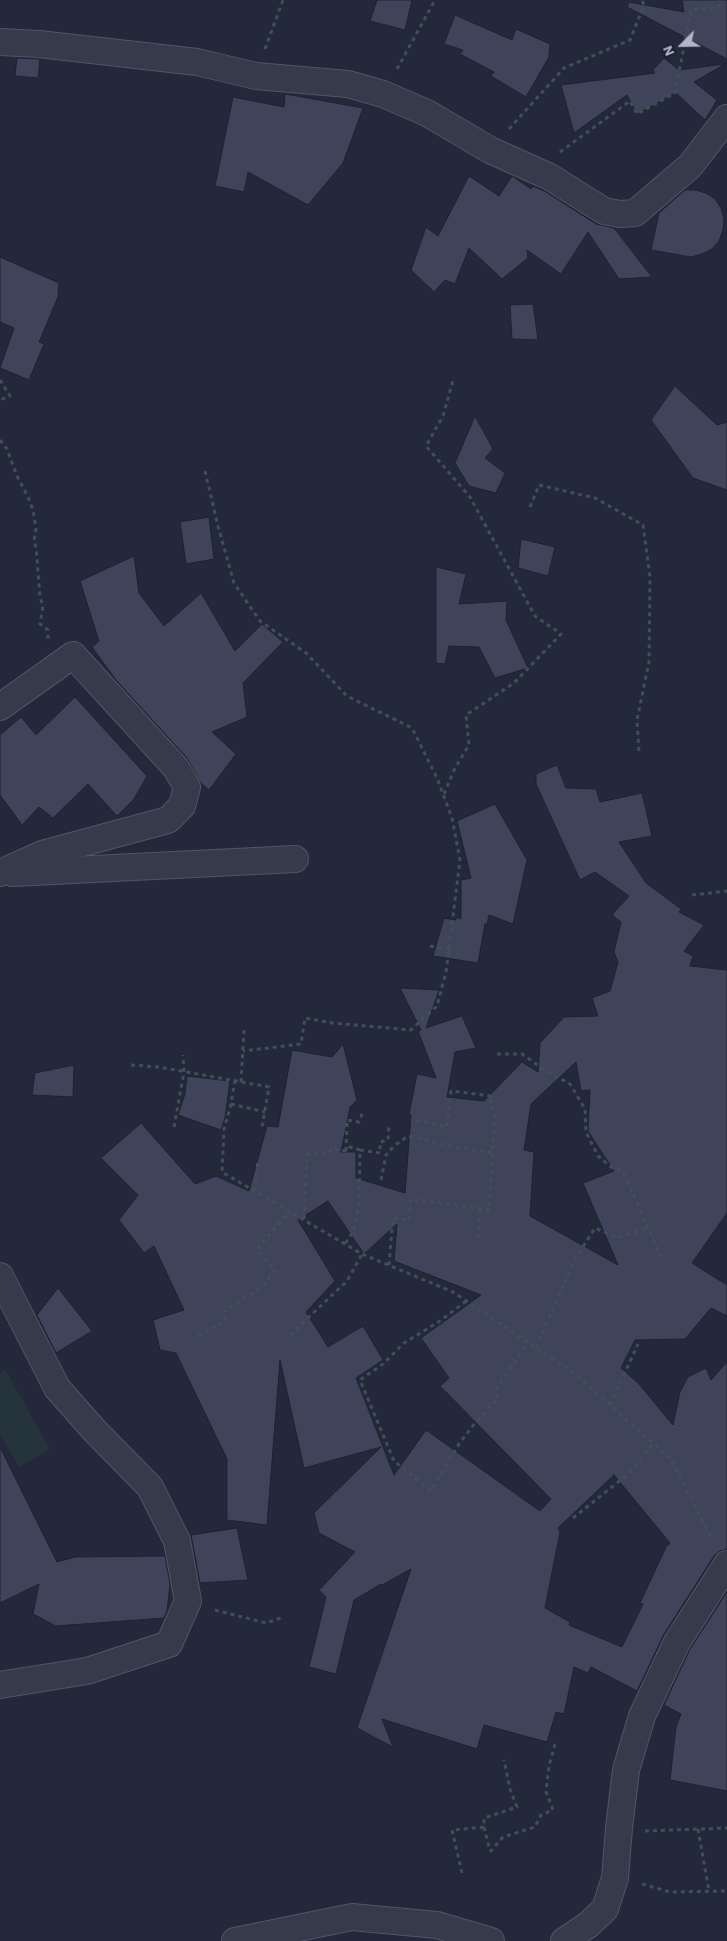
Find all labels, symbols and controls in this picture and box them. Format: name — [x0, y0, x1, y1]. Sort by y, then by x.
north arrow — [657, 20, 707, 70]
text: N — [658, 43, 677, 59]

